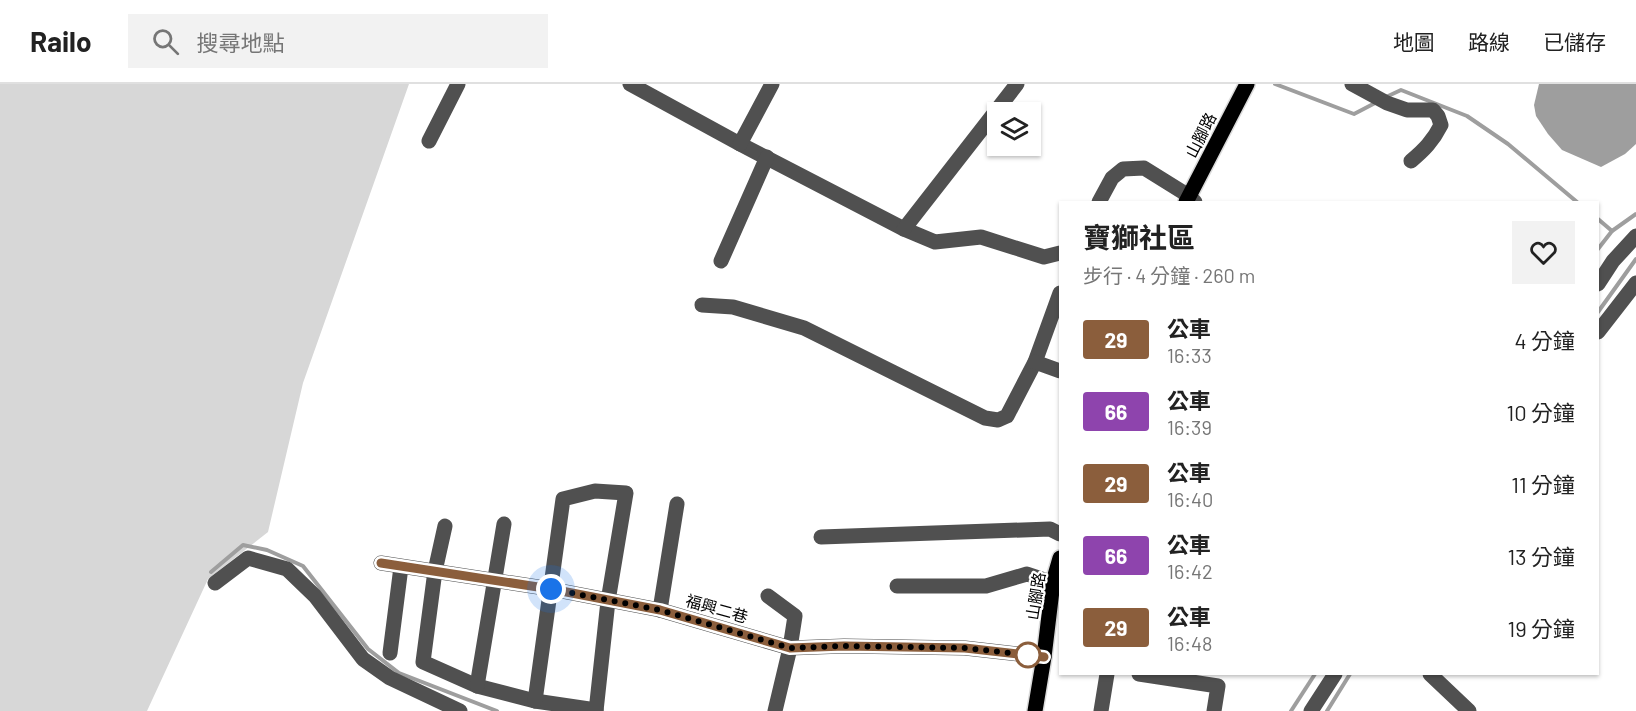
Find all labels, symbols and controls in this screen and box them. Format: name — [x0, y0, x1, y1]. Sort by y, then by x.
search box — [128, 14, 548, 68]
text: Railo — [30, 24, 92, 58]
icon: search — [149, 25, 182, 58]
text: 搜尋地點 — [197, 29, 285, 55]
text: 地圖 — [1393, 29, 1435, 54]
text: 路線 — [1468, 29, 1510, 54]
text: 已儲存 — [1543, 29, 1606, 54]
map controls — [987, 102, 1041, 156]
button: layers — [987, 102, 1041, 156]
street label: 山腳路 — [1181, 109, 1219, 161]
text: 寶獅社區 — [1083, 220, 1195, 254]
button: heart — [1512, 221, 1575, 284]
text: 步行 · 4 分鐘 · 260 m — [1083, 263, 1255, 287]
text: 公車 — [1167, 315, 1211, 341]
text: 29 — [1105, 327, 1127, 352]
text: 4 分鐘 — [1514, 327, 1575, 353]
text: 16:33 — [1167, 343, 1212, 367]
text: 公車 — [1167, 387, 1211, 413]
text: 66 — [1105, 399, 1127, 424]
text: 10 分鐘 — [1506, 399, 1575, 425]
text: 16:39 — [1167, 415, 1212, 439]
text: 公車 — [1167, 459, 1211, 485]
text: 29 — [1105, 471, 1127, 496]
text: 11 分鐘 — [1511, 471, 1575, 497]
text: 16:40 — [1167, 487, 1213, 511]
text: 公車 — [1167, 531, 1211, 557]
text: 66 — [1105, 543, 1127, 568]
text: 13 分鐘 — [1508, 543, 1575, 569]
text: 16:42 — [1167, 559, 1213, 583]
street label: 山腳路 — [1022, 571, 1048, 621]
your location — [536, 574, 566, 604]
street label: 福興二巷 — [684, 590, 750, 626]
text: 公車 — [1167, 603, 1211, 629]
text: 29 — [1105, 615, 1127, 640]
text: 19 分鐘 — [1507, 615, 1575, 641]
text: 16:48 — [1167, 631, 1213, 655]
unlabelled marker — [1015, 642, 1041, 668]

